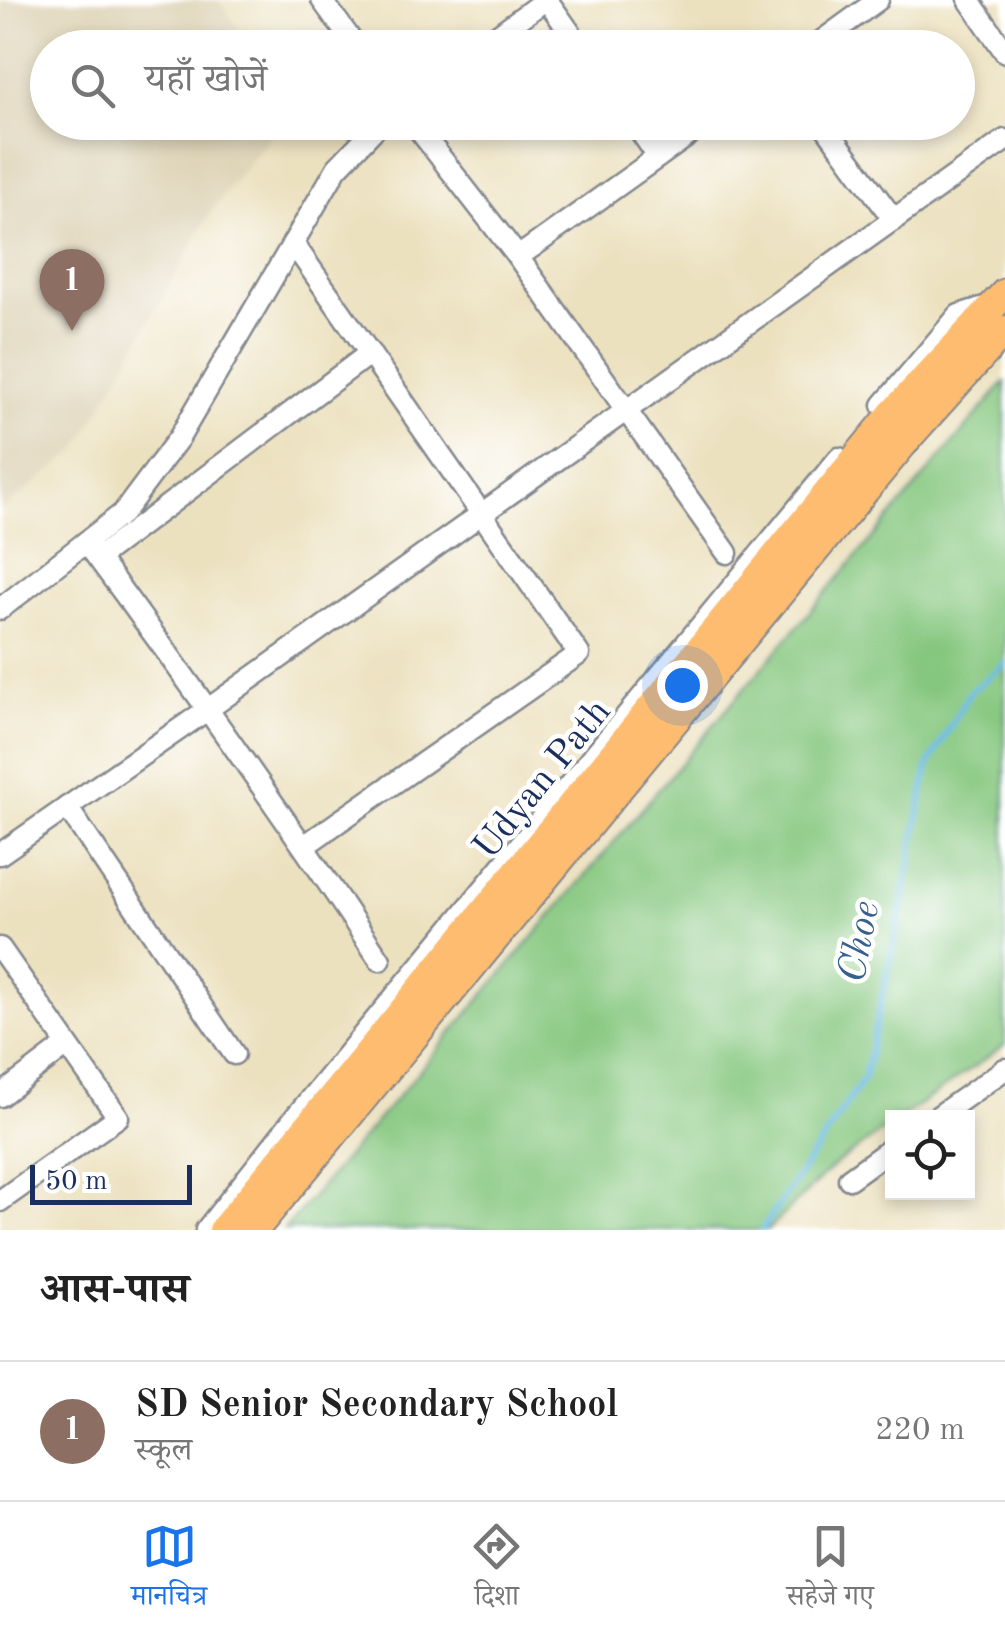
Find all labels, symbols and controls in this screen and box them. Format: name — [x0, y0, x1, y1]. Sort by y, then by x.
search box — [30, 30, 975, 140]
icon: search — [65, 58, 120, 113]
text: यहाँ खोजें — [145, 62, 267, 100]
pin: 1 — [40, 248, 104, 331]
your location — [657, 660, 708, 711]
street label: Udyan Path — [467, 693, 619, 867]
water label: Choe — [834, 898, 888, 986]
map controls — [885, 1110, 975, 1200]
button: locate — [885, 1110, 975, 1200]
scale bar — [30, 1160, 192, 1204]
text: 50 m — [45, 1168, 108, 1196]
text: आस-पास — [40, 1270, 189, 1312]
text: SD Senior Secondary School — [135, 1387, 618, 1425]
text: 1 — [63, 1415, 82, 1447]
text: 220 m — [875, 1415, 965, 1447]
text: स्कूल — [135, 1436, 192, 1468]
tab: मानचित्र — [131, 1519, 207, 1623]
tab: दिशा — [469, 1519, 524, 1623]
tab: सहेजे गए — [786, 1519, 874, 1623]

